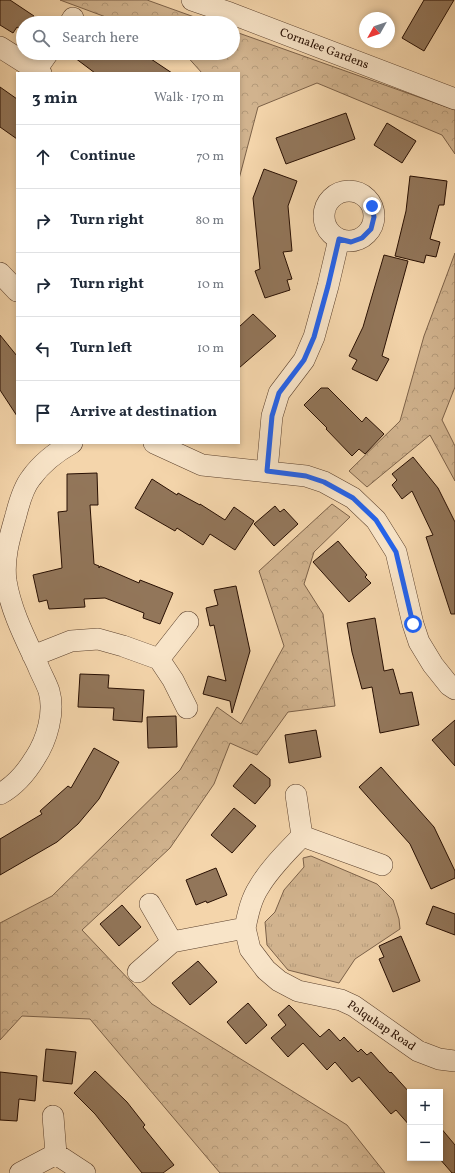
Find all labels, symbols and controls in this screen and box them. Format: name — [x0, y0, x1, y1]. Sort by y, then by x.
north arrow — [359, 12, 395, 48]
search box — [16, 16, 240, 60]
street label: Cornalee Gardens — [277, 25, 371, 73]
icon: search — [30, 27, 52, 49]
text: Search here — [62, 28, 139, 49]
text: 3 min — [32, 87, 78, 110]
text: Walk · 170 m — [154, 89, 224, 107]
icon: ahead — [32, 146, 54, 168]
text: Continue — [70, 146, 135, 167]
text: 70 m — [196, 148, 224, 166]
route end — [363, 197, 381, 215]
icon: right — [32, 210, 54, 232]
text: Turn right — [70, 210, 144, 231]
text: 80 m — [195, 212, 224, 230]
icon: right — [32, 274, 54, 296]
text: Turn right — [70, 274, 144, 295]
text: 10 m — [197, 276, 224, 294]
icon: left — [32, 338, 54, 360]
text: Turn left — [70, 338, 132, 359]
text: 10 m — [197, 340, 224, 358]
icon: arrive — [32, 402, 54, 424]
text: Arrive at destination — [70, 402, 217, 423]
route start — [404, 615, 422, 633]
street label: Polquhap Road — [344, 997, 419, 1055]
map controls — [407, 1089, 443, 1161]
button: + — [407, 1089, 443, 1125]
button: − — [407, 1125, 443, 1161]

